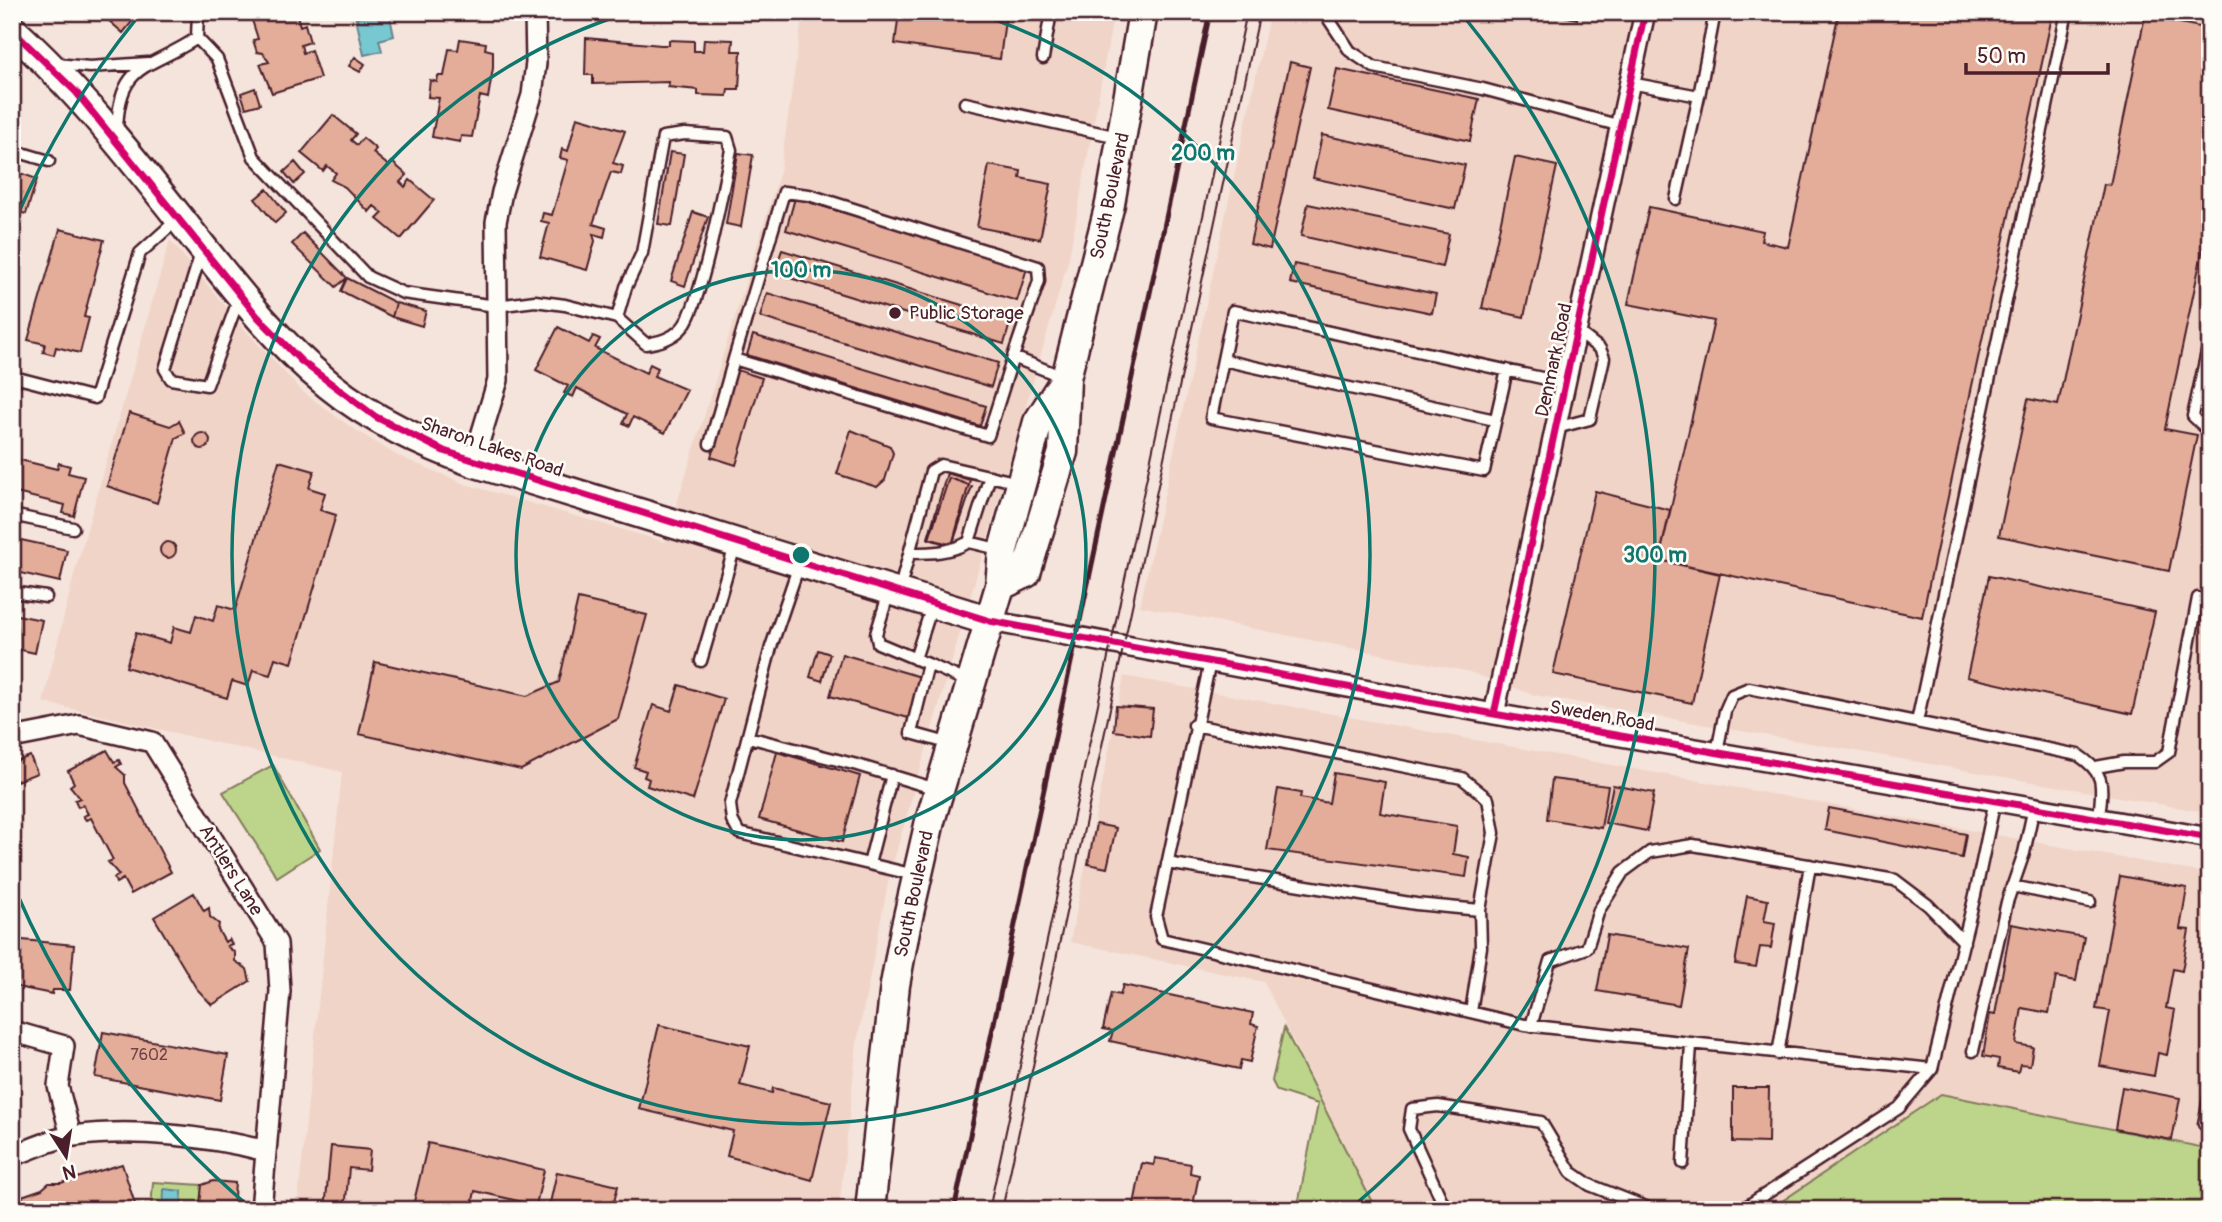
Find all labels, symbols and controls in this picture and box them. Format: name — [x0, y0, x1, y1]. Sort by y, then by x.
scale bar — [1966, 32, 2108, 76]
text: 50 m — [1977, 43, 2026, 70]
street label: South Boulevard — [1085, 130, 1135, 262]
text: 200 m — [1171, 140, 1235, 167]
text: 100 m — [771, 257, 831, 284]
place label: Public Storage — [909, 301, 1024, 325]
street label: Denmark Road — [1530, 301, 1578, 419]
marker: Public Storage — [887, 305, 903, 321]
street label: Sharon Lakes Road — [418, 411, 566, 483]
text: 300 m — [1623, 542, 1687, 569]
centre of rings — [789, 543, 813, 567]
street label: Sweden Road — [1548, 695, 1656, 737]
street label: Antlers Lane — [194, 820, 269, 921]
street label: South Boulevard — [889, 828, 939, 960]
house number: 7602 — [130, 1045, 168, 1065]
north arrow — [32, 1120, 102, 1190]
text: N — [60, 1159, 78, 1185]

